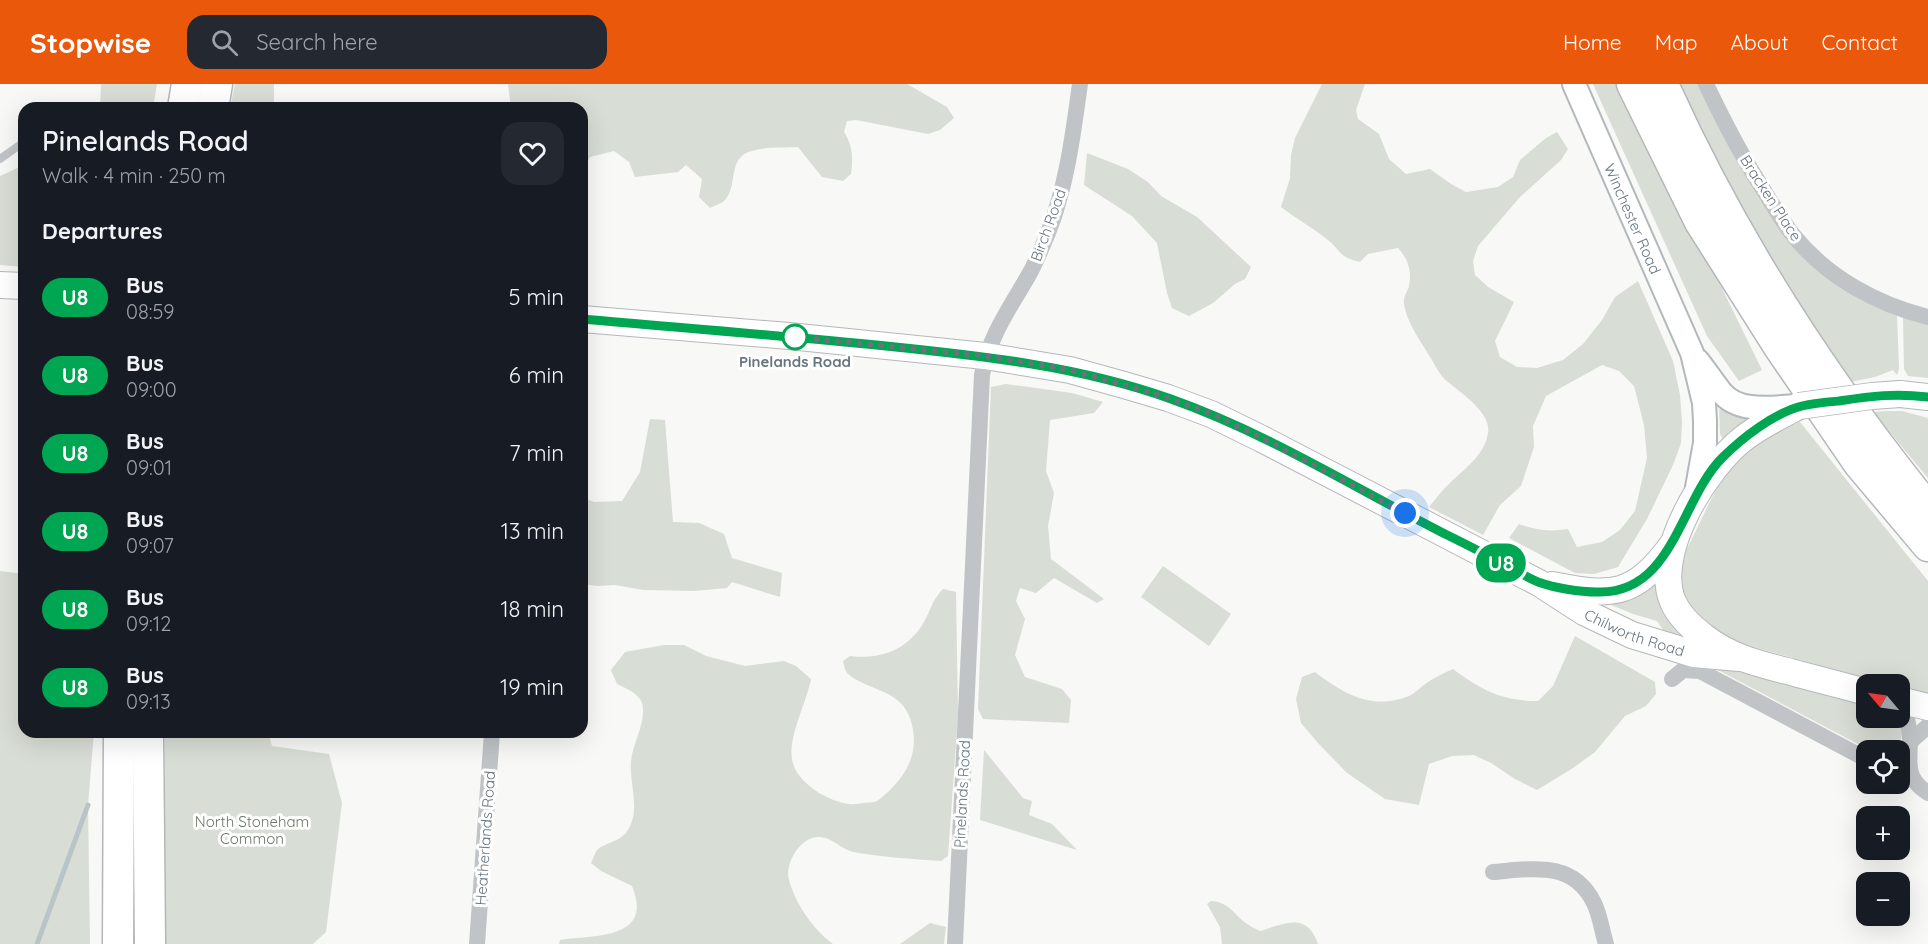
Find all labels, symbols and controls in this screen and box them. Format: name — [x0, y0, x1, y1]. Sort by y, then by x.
search box — [187, 15, 607, 69]
text: Stopwise — [30, 25, 151, 60]
icon: search — [208, 26, 241, 59]
text: Search here — [256, 28, 378, 56]
text: Home — [1563, 29, 1622, 55]
text: Map — [1655, 29, 1698, 55]
text: About — [1731, 29, 1789, 55]
text: Contact — [1822, 29, 1898, 55]
button: heart — [501, 122, 564, 185]
text: Pinelands Road — [42, 123, 249, 158]
street label: Bracken Place — [1736, 151, 1806, 245]
street label: Winchester Road — [1600, 160, 1666, 277]
text: Walk · 4 min · 250 m — [42, 163, 226, 188]
street label: Birch Road — [1026, 186, 1070, 264]
text: Departures — [42, 217, 163, 245]
text: Bus — [126, 271, 164, 299]
text: 5 min — [509, 283, 564, 311]
text: U8 — [62, 284, 88, 310]
text: 08:59 — [126, 299, 175, 324]
marker: Pinelands Road — [782, 324, 808, 350]
text: Bus — [126, 349, 164, 377]
place label: Pinelands Road — [739, 352, 851, 371]
text: 6 min — [509, 361, 564, 389]
text: U8 — [62, 362, 88, 388]
text: 09:00 — [126, 377, 177, 402]
text: Bus — [126, 427, 164, 455]
text: 7 min — [509, 439, 564, 467]
text: U8 — [62, 440, 88, 466]
text: 09:01 — [126, 455, 172, 480]
your location — [1390, 498, 1420, 528]
text: Bus — [126, 505, 164, 533]
text: 13 min — [501, 517, 564, 545]
text: U8 — [62, 518, 88, 544]
text: 09:07 — [126, 533, 174, 558]
line badge: U8 — [1474, 544, 1528, 582]
text: U8 — [1488, 550, 1514, 576]
text: Bus — [126, 583, 164, 611]
text: 18 min — [500, 595, 564, 623]
text: U8 — [62, 596, 88, 622]
street label: Chilworth Road — [1582, 604, 1687, 660]
text: 09:12 — [126, 611, 171, 636]
text: Bus — [126, 661, 164, 689]
text: 19 min — [500, 673, 564, 701]
text: U8 — [62, 674, 88, 700]
north arrow — [1856, 674, 1910, 728]
map controls — [1856, 674, 1910, 926]
text: 09:13 — [126, 689, 171, 714]
street label: Pinelands Road — [950, 740, 974, 848]
button: locate — [1856, 740, 1910, 794]
street label: Heatherlands Road — [471, 770, 499, 906]
button: + — [1856, 806, 1910, 860]
park label: North Stoneham Common — [195, 812, 309, 848]
button: − — [1856, 872, 1910, 926]

